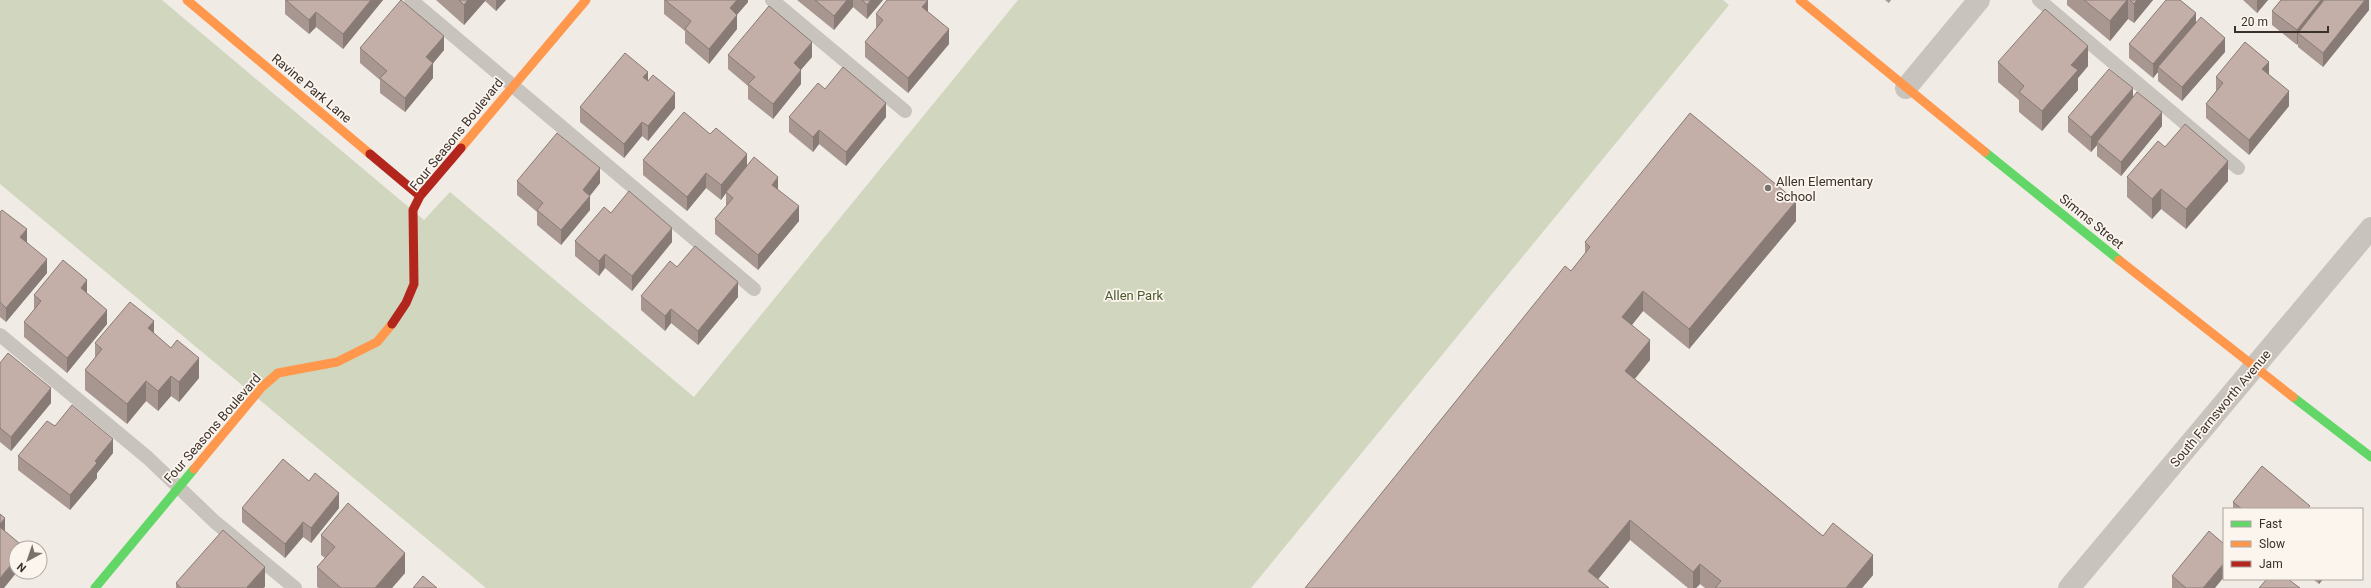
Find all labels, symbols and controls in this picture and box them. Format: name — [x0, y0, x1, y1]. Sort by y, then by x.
scale bar — [2235, 8, 2328, 34]
text: 20 m — [2241, 15, 2268, 29]
street label: Ravine Park Lane — [269, 51, 355, 126]
street label: Four Seasons Boulevard — [407, 75, 506, 193]
place label: Allen Elementary School — [1776, 174, 1873, 204]
marker: Allen Elementary School — [1763, 183, 1773, 193]
street label: Simms Street — [2057, 191, 2127, 252]
park label: Allen Park — [1105, 288, 1164, 303]
street label: South Farnsworth Avenue — [2167, 347, 2274, 470]
street label: Four Seasons Boulevard — [161, 371, 264, 486]
legend — [2223, 508, 2363, 580]
text: Fast — [2259, 517, 2282, 531]
text: Slow — [2259, 537, 2285, 551]
north arrow — [8, 540, 48, 580]
text: Jam — [2259, 557, 2283, 571]
text: N — [15, 560, 29, 575]

